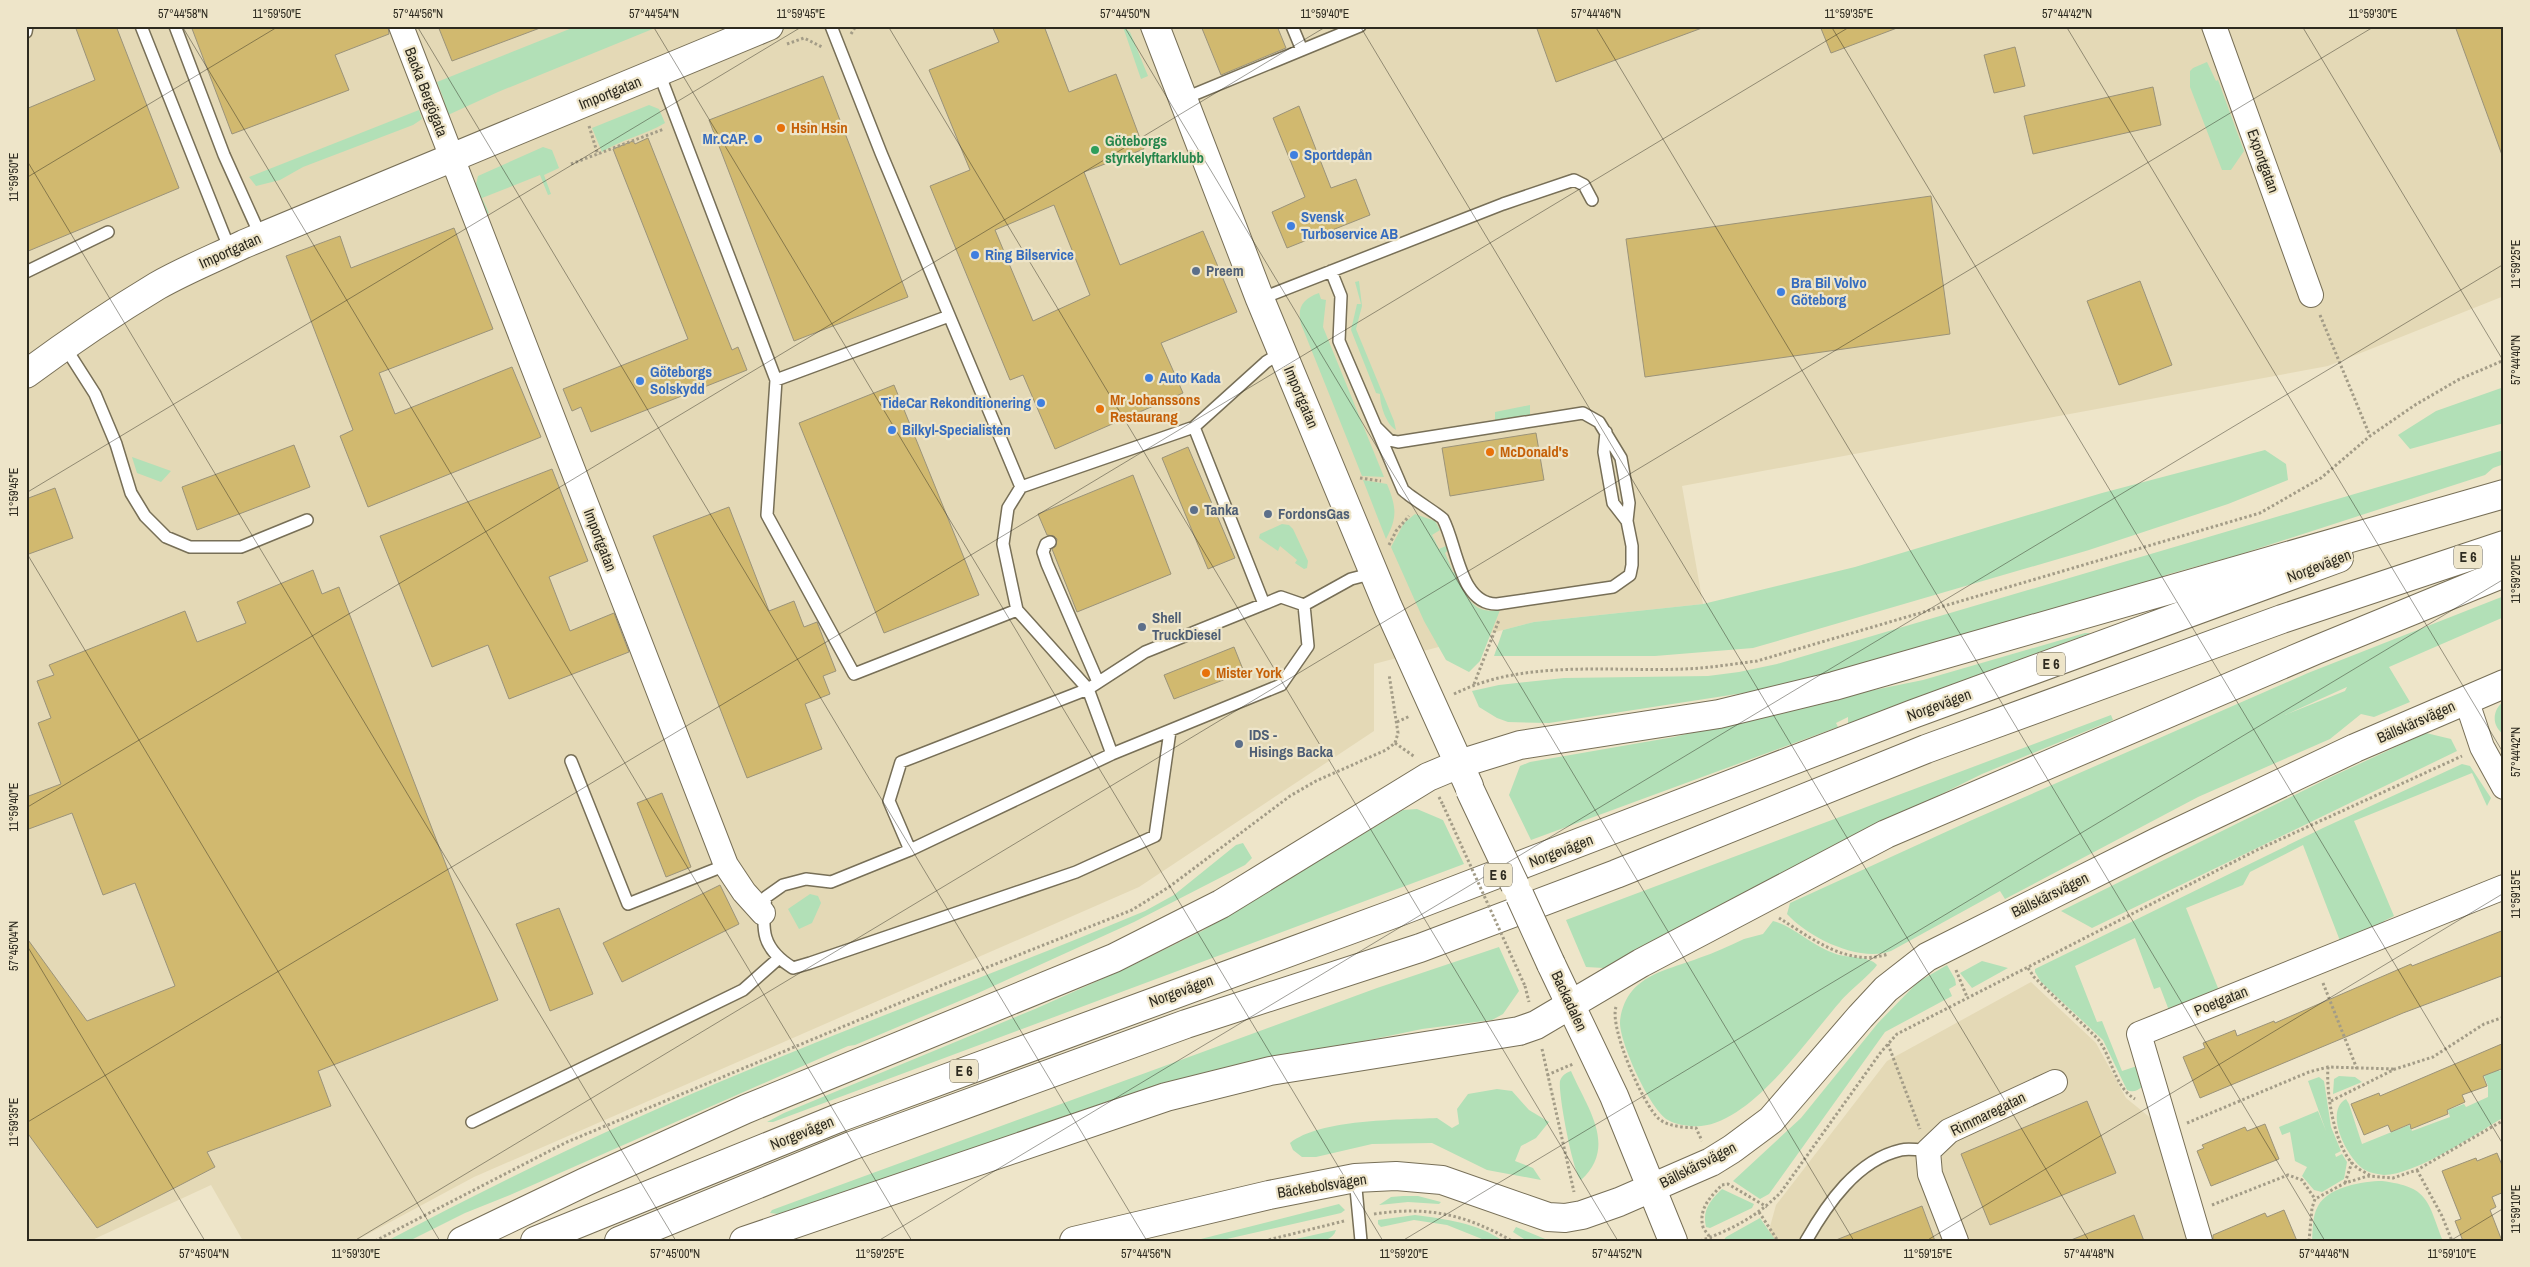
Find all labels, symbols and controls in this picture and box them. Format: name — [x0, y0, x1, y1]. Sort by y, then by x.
text: 57°44'58"N — [158, 6, 208, 22]
text: 11°59'50"E — [253, 6, 301, 22]
text: 57°44'56"N — [393, 6, 443, 22]
text: 57°44'54"N — [629, 6, 679, 22]
text: 11°59'45"E — [777, 6, 825, 22]
text: 57°44'50"N — [1100, 6, 1150, 22]
text: 11°59'40"E — [1301, 6, 1349, 22]
text: 57°44'46"N — [1571, 6, 1621, 22]
text: 11°59'35"E — [1825, 6, 1873, 22]
text: 57°44'42"N — [2042, 6, 2092, 22]
text: 11°59'30"E — [2349, 6, 2397, 22]
street label: Backa Bergögata — [400, 44, 453, 140]
street label: Importgatan — [575, 71, 644, 115]
place label: Hsin Hsin — [791, 117, 848, 138]
marker: Hsin Hsin — [775, 122, 787, 134]
street label: Exportgatan — [2242, 126, 2285, 196]
place label: Mr.CAP. — [702, 128, 748, 149]
place label: Göteborgs styrkelyftarklubb — [1105, 130, 1204, 168]
marker: Mr.CAP. — [752, 133, 764, 145]
marker: Göteborgs styrkelyftarklubb — [1089, 144, 1101, 156]
place label: Sportdepån — [1304, 144, 1372, 165]
marker: Sportdepån — [1288, 149, 1300, 161]
text: 11°59'50"E — [6, 153, 22, 201]
place label: Svensk Turboservice AB — [1301, 206, 1398, 244]
marker: Svensk Turboservice AB — [1285, 220, 1297, 232]
street label: Importgatan — [196, 228, 264, 273]
text: 11°59'25"E — [2508, 240, 2524, 288]
place label: Ring Bilservice — [985, 244, 1074, 265]
marker: Ring Bilservice — [969, 249, 981, 261]
place label: Preem — [1206, 260, 1244, 281]
marker: Preem — [1190, 265, 1202, 277]
place label: Bra Bil Volvo Göteborg — [1791, 272, 1867, 310]
marker: Bra Bil Volvo Göteborg — [1775, 286, 1787, 298]
text: 57°44'40"N — [2508, 335, 2524, 385]
place label: Göteborgs Solskydd — [650, 361, 712, 399]
street label: Importgatan — [1279, 362, 1324, 431]
place label: Auto Kada — [1159, 367, 1221, 388]
marker: Auto Kada — [1143, 372, 1155, 384]
marker: Göteborgs Solskydd — [634, 375, 646, 387]
place label: Mr Johanssons Restaurang — [1110, 389, 1200, 427]
place label: TideCar Rekonditionering — [881, 392, 1031, 413]
marker: TideCar Rekonditionering — [1035, 397, 1047, 409]
marker: Mr Johanssons Restaurang — [1094, 403, 1106, 415]
place label: Bilkyl-Specialisten — [902, 419, 1011, 440]
marker: Bilkyl-Specialisten — [886, 424, 898, 436]
place label: McDonald's — [1500, 441, 1569, 462]
marker: McDonald's — [1484, 446, 1496, 458]
text: 11°59'45"E — [6, 468, 22, 516]
place label: Tanka — [1204, 499, 1239, 520]
place label: FordonsGas — [1278, 503, 1350, 524]
marker: Tanka — [1188, 504, 1200, 516]
street label: Importgatan — [579, 505, 622, 574]
marker: FordonsGas — [1262, 508, 1274, 520]
street label: Norgevägen — [2284, 544, 2354, 587]
road number: E 6 — [2454, 546, 2482, 568]
text: 11°59'20"E — [2508, 555, 2524, 603]
place label: Shell TruckDiesel — [1152, 607, 1221, 645]
marker: Shell TruckDiesel — [1136, 621, 1148, 633]
road number: E 6 — [2037, 652, 2065, 676]
place label: Mister York — [1216, 662, 1282, 683]
marker: Mister York — [1200, 667, 1212, 679]
street label: Norgevägen — [1904, 683, 1974, 726]
street label: Bällskärsvägen — [2373, 695, 2458, 748]
place label: IDS - Hisings Backa — [1249, 724, 1333, 762]
text: 57°44'42"N — [2508, 727, 2524, 777]
marker: IDS - Hisings Backa — [1233, 738, 1245, 750]
text: 11°59'40"E — [6, 783, 22, 831]
street label: Norgevägen — [1526, 829, 1596, 872]
road number: E 6 — [1484, 864, 1512, 886]
street label: Bällskärsvägen — [2008, 867, 2092, 922]
text: 11°59'15"E — [2508, 870, 2524, 918]
text: 57°45'04"N — [6, 921, 22, 971]
street label: Backadalen — [1546, 967, 1593, 1034]
street label: Norgevägen — [1146, 969, 1216, 1012]
street label: Poetgatan — [2191, 980, 2251, 1021]
road number: E 6 — [950, 1060, 978, 1082]
street label: Rimmaregatan — [1947, 1086, 2029, 1141]
text: 11°59'35"E — [6, 1098, 22, 1146]
street label: Norgevägen — [767, 1110, 837, 1155]
street label: Bällskärsvägen — [1656, 1136, 1740, 1193]
street label: Bäckebolsvägen — [1276, 1168, 1368, 1203]
text: 11°59'10"E — [2508, 1185, 2524, 1233]
text: 57°45'04"N — [179, 1246, 229, 1262]
text: 11°59'30"E — [332, 1246, 380, 1262]
text: 57°45'00"N — [650, 1246, 700, 1262]
text: 11°59'25"E — [856, 1246, 904, 1262]
text: 57°44'56"N — [1121, 1246, 1171, 1262]
text: 11°59'20"E — [1380, 1246, 1428, 1262]
text: 57°44'52"N — [1592, 1246, 1642, 1262]
text: 11°59'15"E — [1904, 1246, 1952, 1262]
text: 57°44'48"N — [2064, 1246, 2114, 1262]
text: 57°44'46"N — [2299, 1246, 2349, 1262]
text: 11°59'10"E — [2428, 1246, 2476, 1262]

